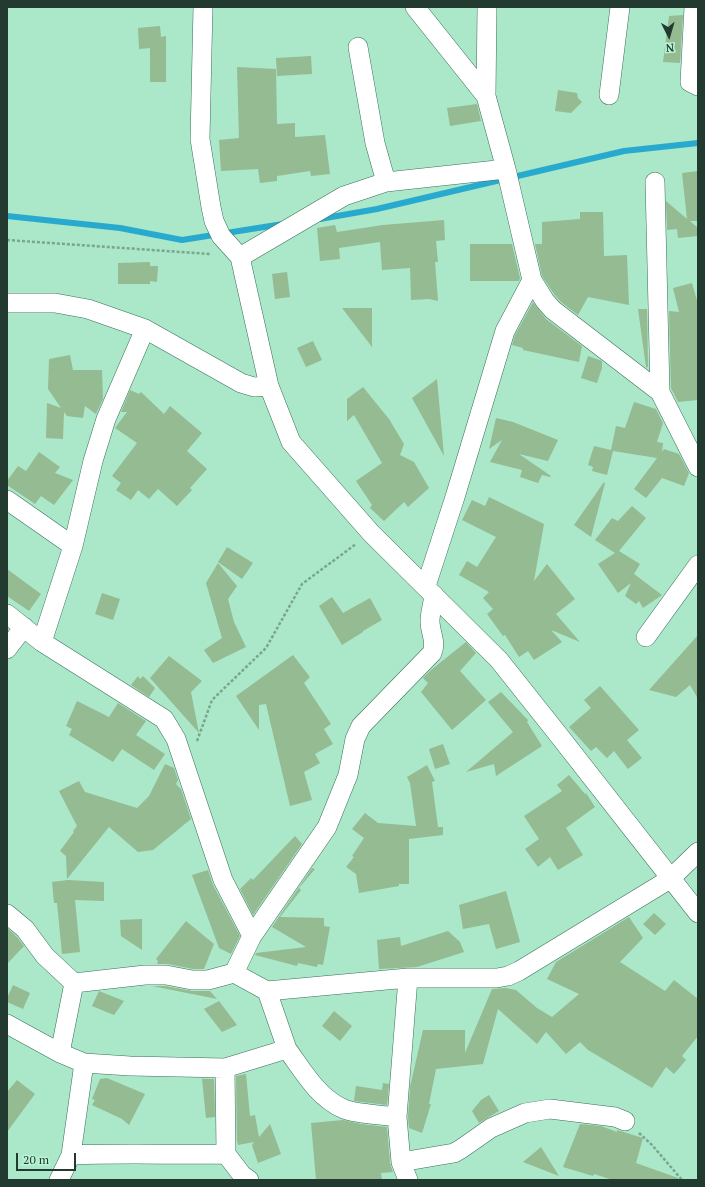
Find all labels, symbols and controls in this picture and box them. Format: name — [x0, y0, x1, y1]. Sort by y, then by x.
north arrow — [649, 16, 689, 56]
text: N — [665, 41, 675, 55]
scale bar — [18, 1145, 78, 1171]
text: 20 m — [23, 1152, 49, 1167]

